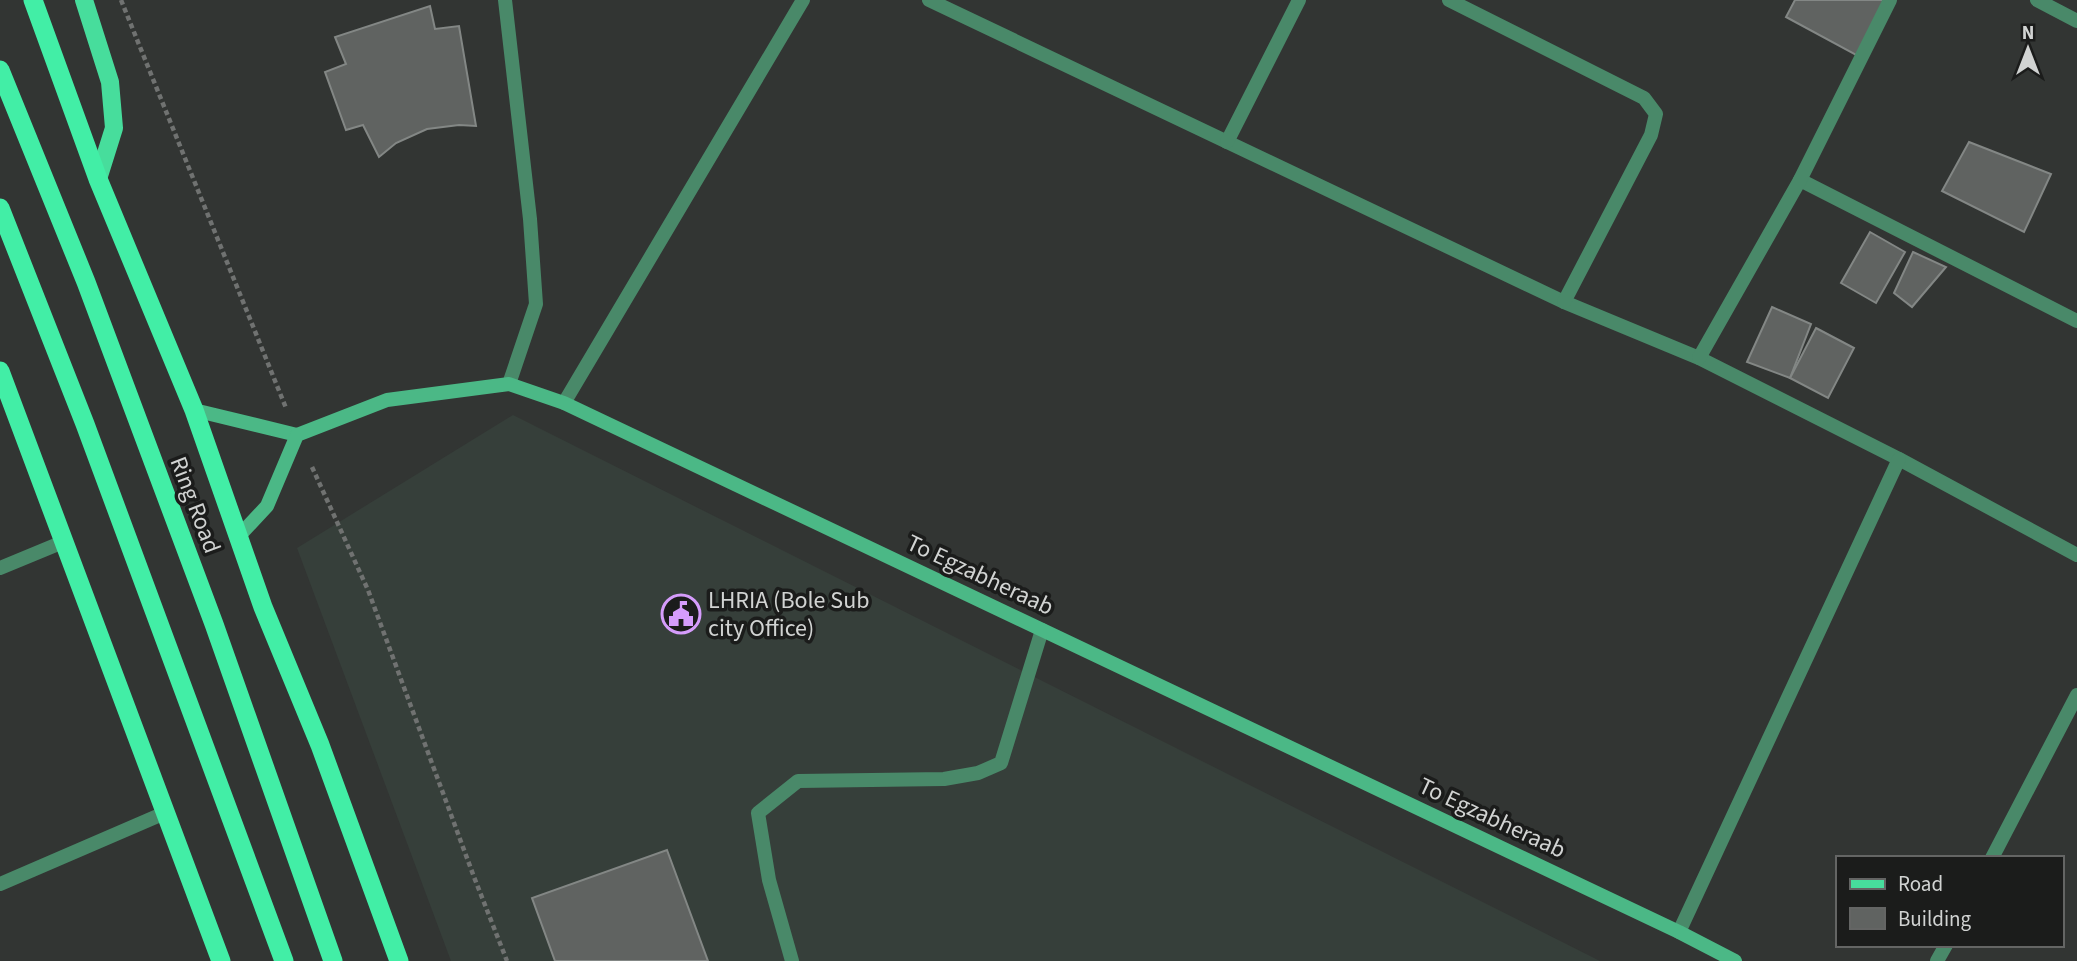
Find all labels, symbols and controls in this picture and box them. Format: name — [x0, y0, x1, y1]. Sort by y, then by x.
north arrow — [1993, 14, 2063, 84]
text: N — [2022, 20, 2034, 47]
street label: Ring Road — [161, 452, 229, 558]
street label: To Egzabheraab — [901, 526, 1059, 624]
place label: LHRIA (Bole Sub city Office) — [708, 583, 869, 646]
public building icon: LHRIA (Bole Sub city Office) — [660, 593, 702, 635]
street label: To Egzabheraab — [1413, 769, 1571, 867]
legend — [1836, 856, 2063, 947]
text: Road — [1898, 869, 1943, 899]
text: Building — [1898, 904, 1972, 934]

